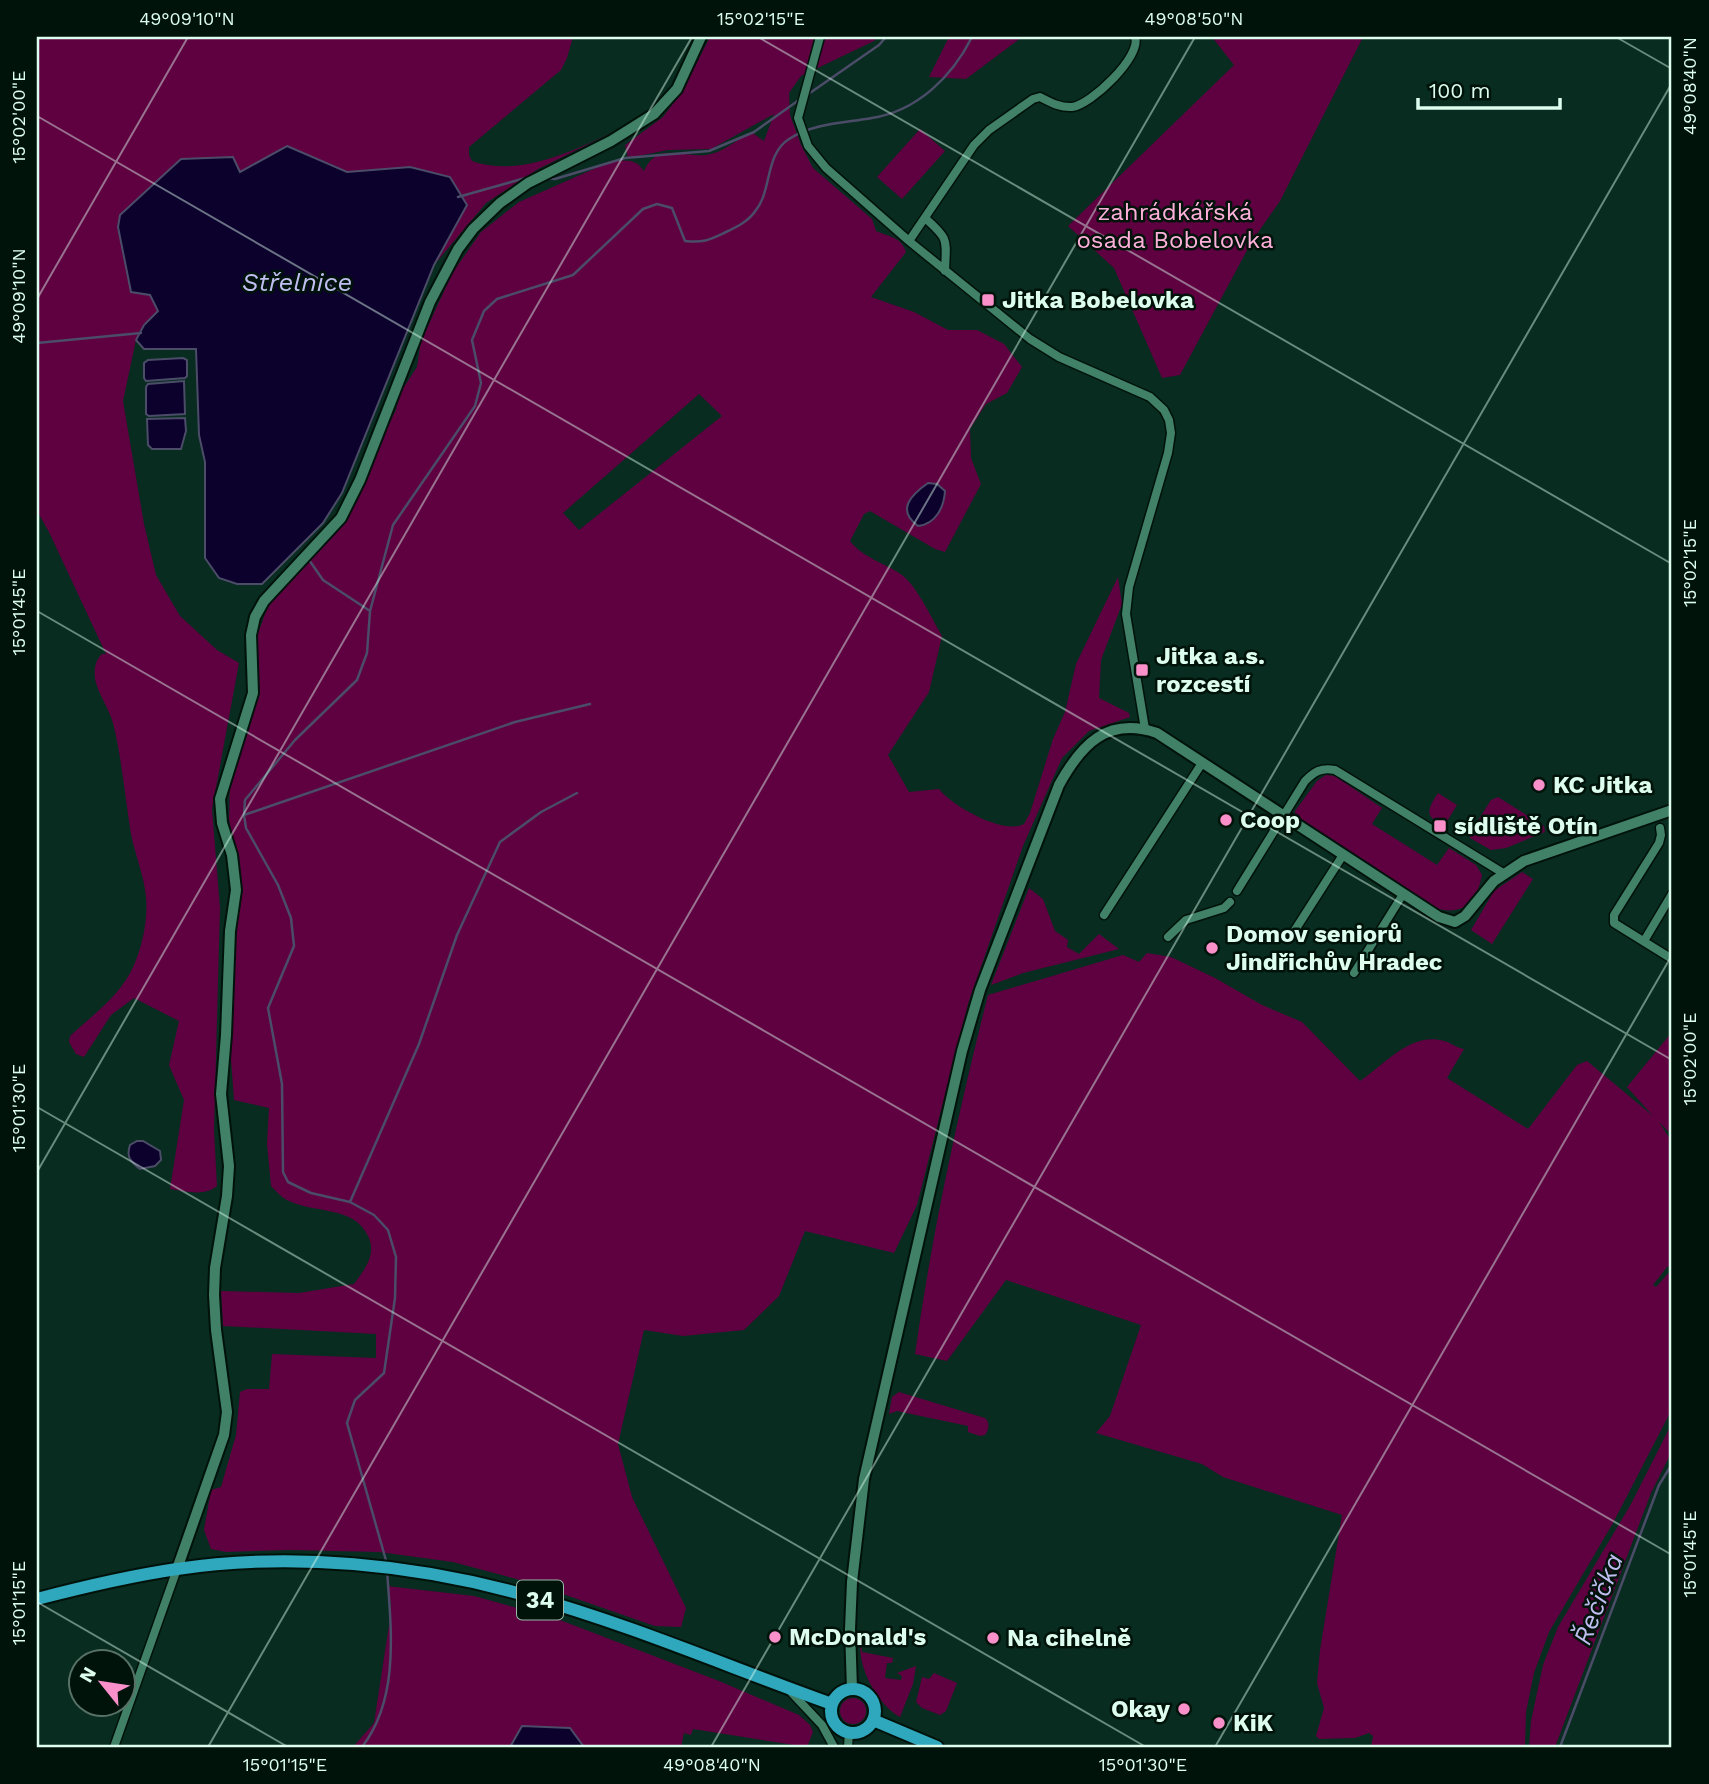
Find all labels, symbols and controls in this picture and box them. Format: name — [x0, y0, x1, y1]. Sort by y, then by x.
text: 49°09'10"N — [139, 8, 235, 29]
text: 15°02'15"E — [717, 8, 805, 29]
text: 49°08'50"N — [1144, 8, 1244, 29]
text: 49°08'40"N — [1679, 37, 1700, 135]
scale bar — [1418, 66, 1560, 110]
text: 15°02'00"E — [8, 71, 29, 163]
text: 100 m — [1429, 78, 1491, 103]
park label: zahrádkářská osada Bobelovka — [1076, 198, 1274, 254]
text: 49°09'10"N — [8, 248, 29, 344]
water label: Střelnice — [242, 267, 352, 297]
place label: Jitka Bobelovka — [1002, 286, 1194, 314]
marker: Jitka Bobelovka — [980, 292, 996, 308]
text: 15°02'15"E — [1679, 519, 1700, 607]
text: 15°01'45"E — [8, 569, 29, 655]
place label: Jitka a.s. rozcestí — [1156, 642, 1265, 698]
marker: Jitka a.s. rozcestí — [1134, 662, 1150, 678]
place label: KC Jitka — [1553, 771, 1652, 799]
marker: KC Jitka — [1531, 777, 1547, 793]
place label: Coop — [1240, 806, 1300, 834]
marker: Coop — [1218, 812, 1234, 828]
place label: sídliště Otín — [1454, 812, 1598, 840]
marker: sídliště Otín — [1432, 818, 1448, 834]
place label: Domov seniorů Jindřichův Hradec — [1226, 920, 1442, 976]
marker: Domov seniorů Jindřichův Hradec — [1204, 940, 1220, 956]
text: 15°02'00"E — [1679, 1013, 1700, 1105]
text: 15°01'30"E — [8, 1064, 29, 1152]
text: 15°01'45"E — [1679, 1511, 1700, 1597]
water label: Řečička — [1567, 1549, 1629, 1649]
text: 15°01'15"E — [8, 1561, 29, 1645]
road number: 34 — [517, 1581, 563, 1620]
place label: McDonald's — [789, 1623, 927, 1651]
place label: Na cihelně — [1007, 1624, 1131, 1652]
marker: McDonald's — [767, 1629, 783, 1645]
marker: Na cihelně — [985, 1630, 1001, 1646]
north arrow — [66, 1648, 136, 1718]
text: N — [74, 1663, 101, 1687]
place label: Okay — [1111, 1695, 1170, 1723]
marker: Okay — [1176, 1701, 1192, 1717]
place label: KiK — [1233, 1709, 1274, 1737]
marker: KiK — [1211, 1715, 1227, 1731]
text: 15°01'15"E — [243, 1754, 327, 1775]
text: 49°08'40"N — [663, 1754, 761, 1775]
text: 15°01'30"E — [1099, 1754, 1187, 1775]

